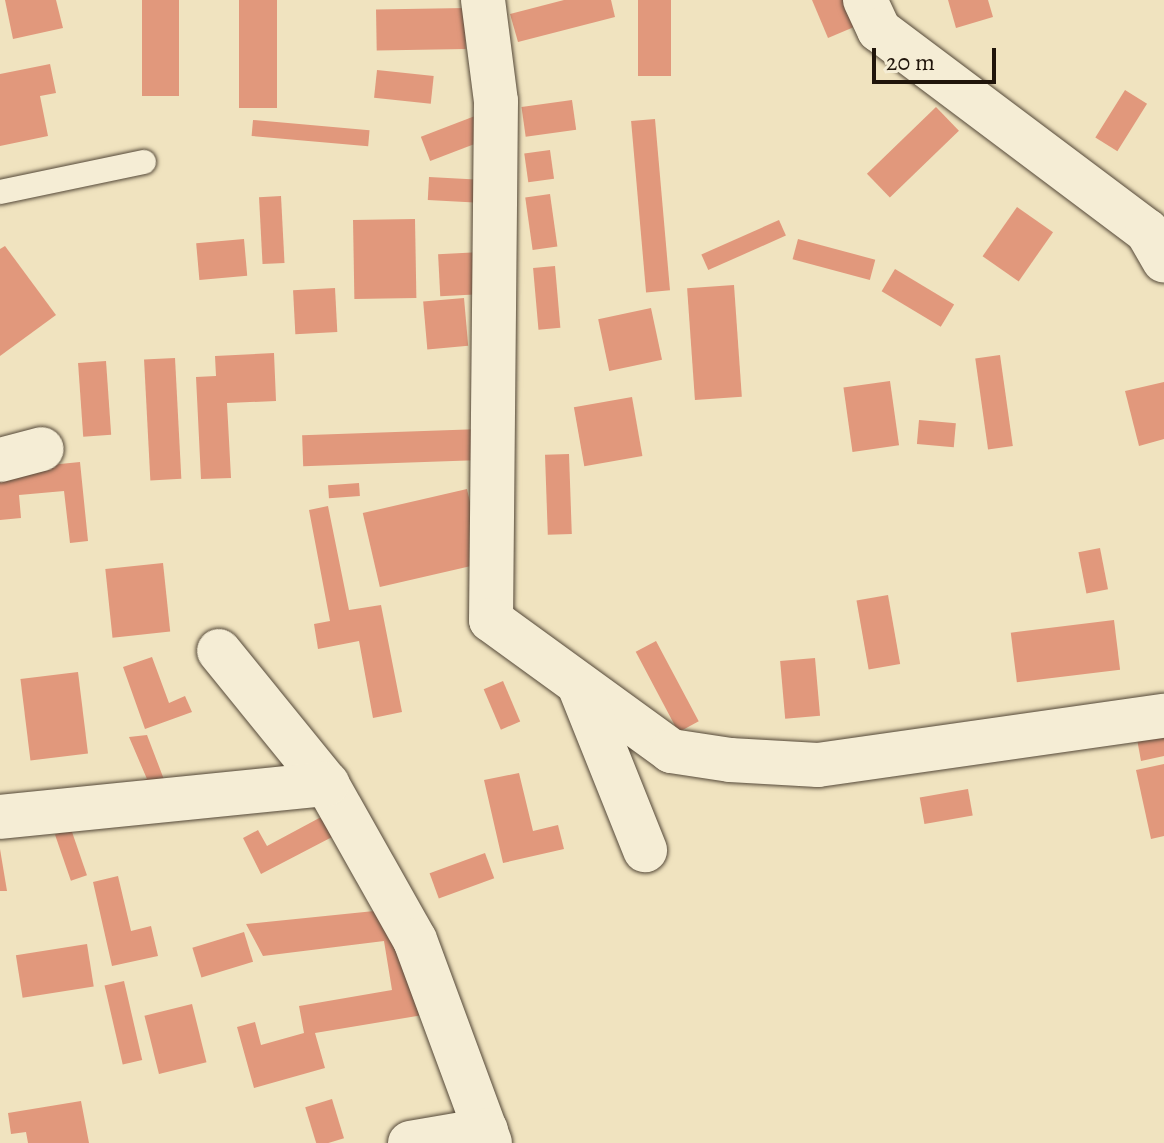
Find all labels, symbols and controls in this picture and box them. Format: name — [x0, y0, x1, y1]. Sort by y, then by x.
scale bar — [876, 32, 1000, 82]
text: 20 m — [886, 46, 935, 78]

